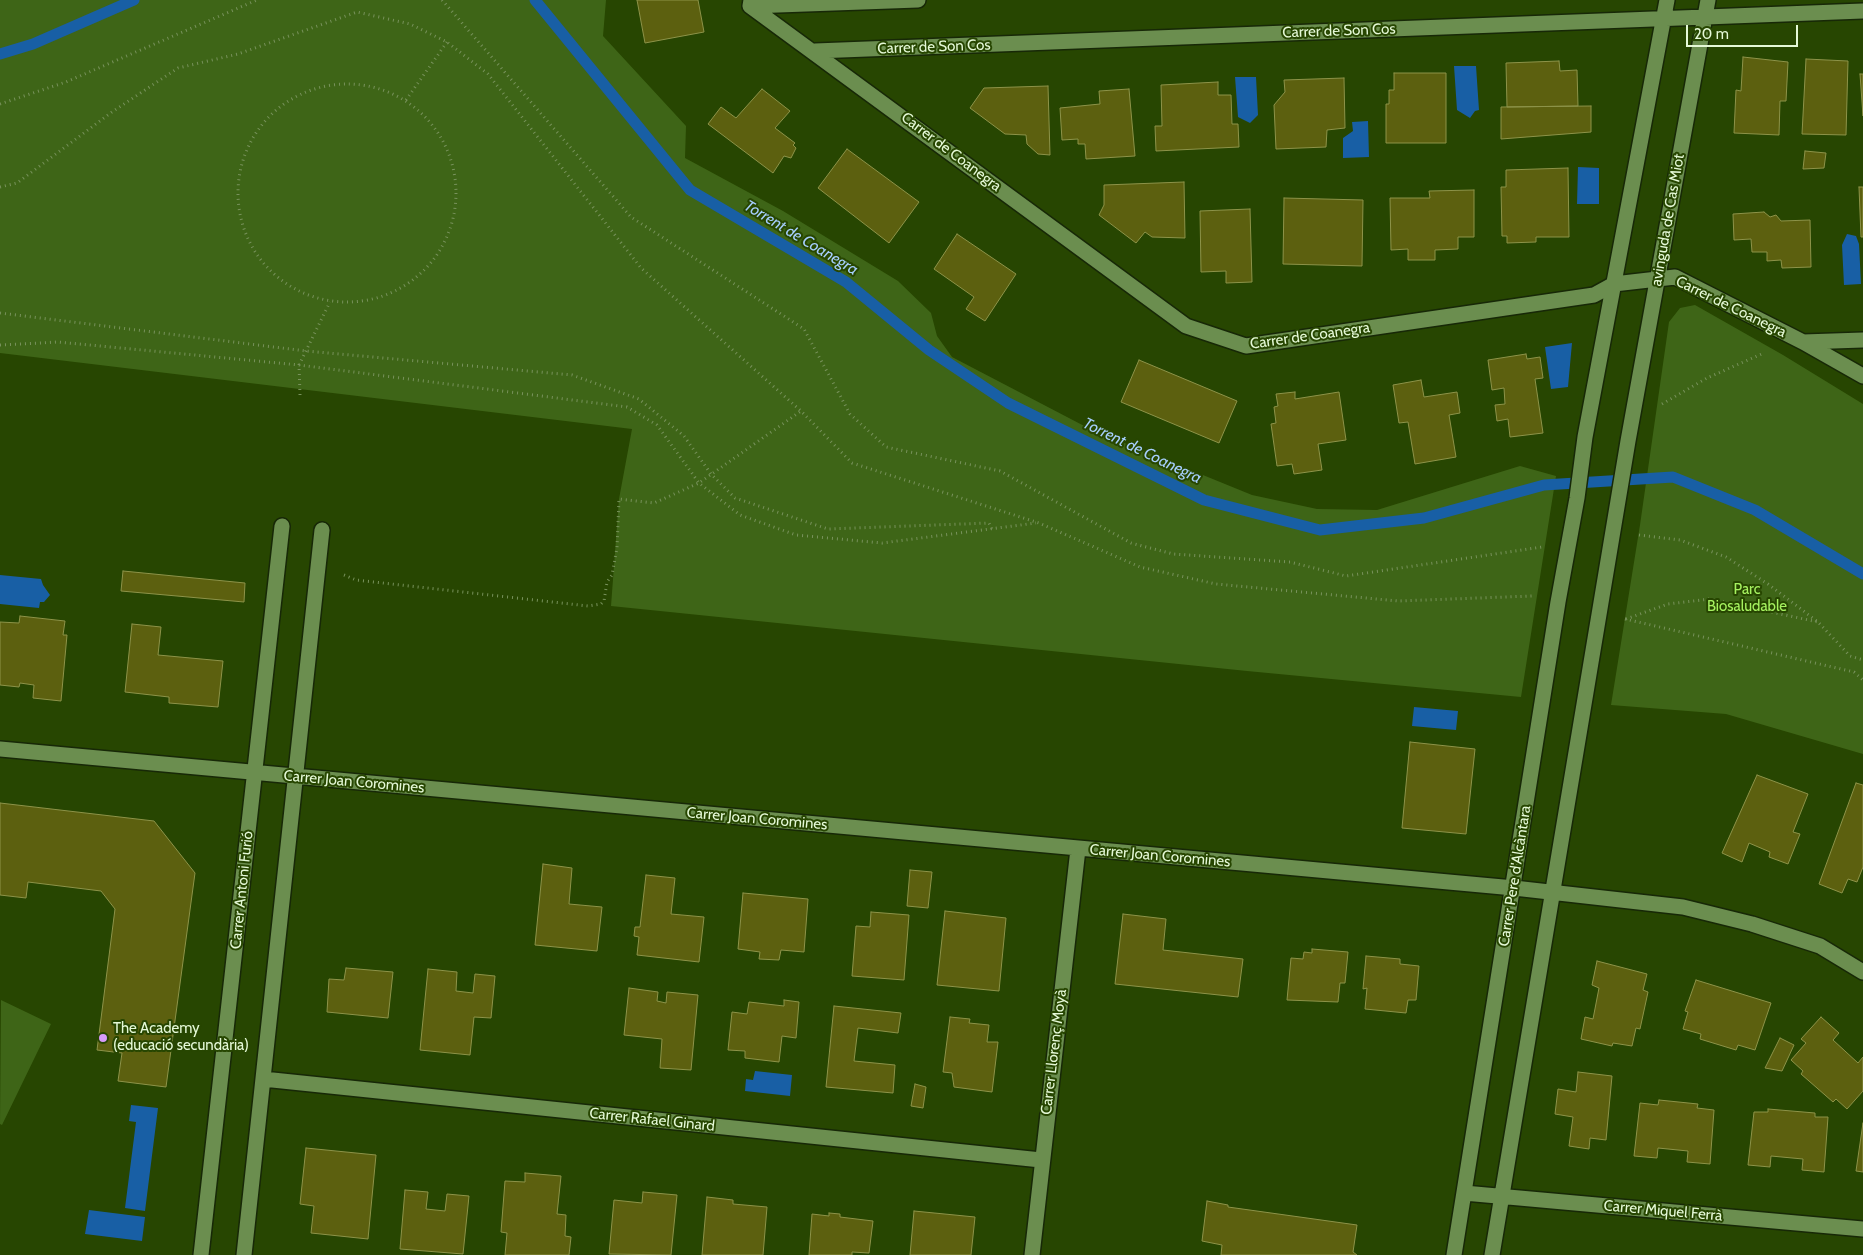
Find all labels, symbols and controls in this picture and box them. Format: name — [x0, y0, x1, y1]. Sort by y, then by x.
scale bar — [1688, 15, 1800, 47]
street label: Carrer de Son Cos — [1282, 20, 1396, 42]
text: 20 m — [1694, 25, 1729, 43]
street label: Carrer de Son Cos — [877, 36, 991, 58]
street label: Carrer de Coanegra — [897, 108, 1005, 196]
street label: avinguda de Cas Miot — [1648, 152, 1688, 288]
water label: Torrent de Coanegra — [741, 196, 861, 280]
street label: Carrer de Coanegra — [1673, 272, 1789, 342]
street label: Carrer de Coanegra — [1249, 319, 1371, 353]
water label: Torrent de Coanegra — [1080, 414, 1204, 488]
park label: Parc Biosaludable — [1707, 581, 1787, 616]
street label: Carrer Joan Coromines — [283, 767, 425, 797]
street label: Carrer Joan Coromines — [686, 804, 828, 834]
street label: Carrer Pere d'Alcàntara — [1495, 804, 1535, 948]
street label: Carrer Antoni Furió — [227, 830, 257, 950]
street label: Carrer Joan Coromines — [1089, 841, 1231, 871]
street label: Carrer Llorenç Moyà — [1037, 988, 1071, 1116]
place label: The Academy (educació secundària) — [113, 1020, 249, 1055]
marker: The Academy (educació secundària) — [97, 1032, 109, 1044]
street label: Carrer Rafael Ginard — [588, 1104, 716, 1136]
street label: Carrer Miquel Ferrà — [1603, 1197, 1723, 1225]

